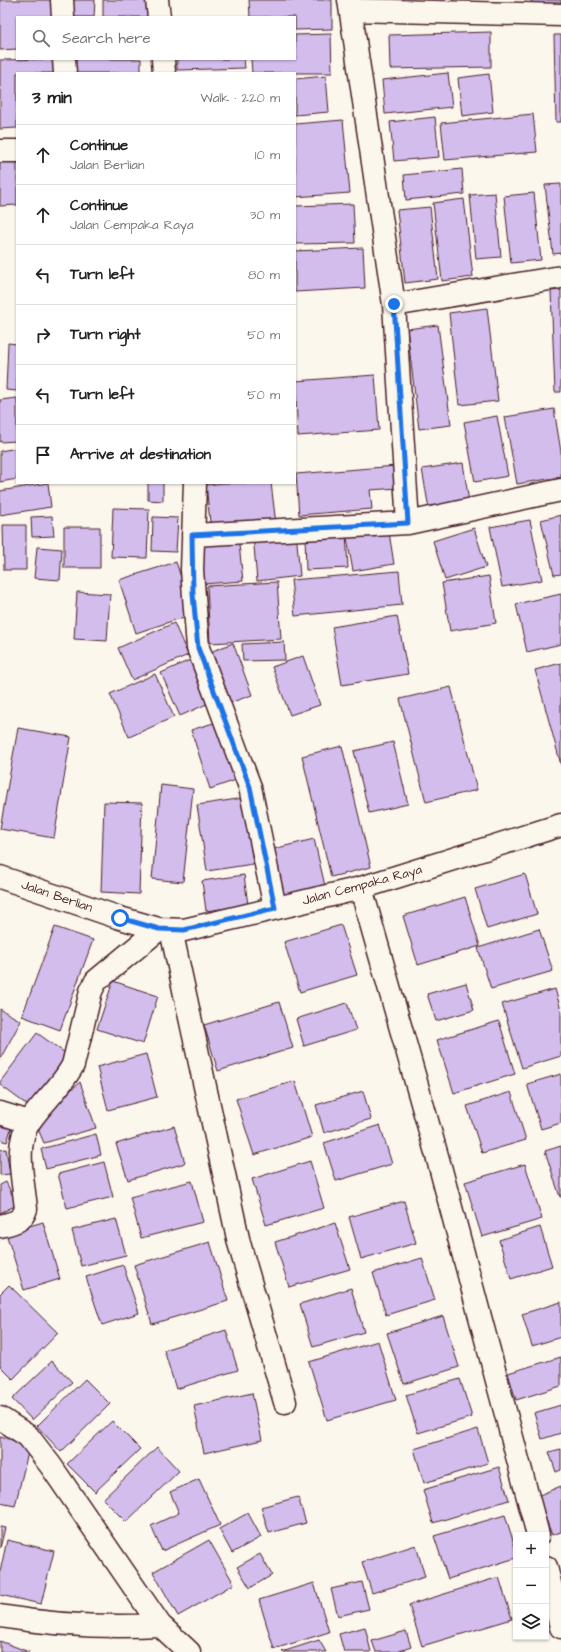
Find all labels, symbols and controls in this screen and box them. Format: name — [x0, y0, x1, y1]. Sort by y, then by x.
search box — [16, 16, 296, 60]
icon: search — [30, 27, 52, 49]
text: Search here — [62, 28, 151, 49]
text: 3 min — [32, 86, 72, 110]
text: Walk · 220 m — [200, 89, 280, 107]
text: Continue — [70, 135, 128, 156]
icon: ahead — [32, 144, 54, 166]
text: 10 m — [255, 146, 280, 164]
text: Jalan Berlian — [70, 156, 144, 174]
text: Continue — [70, 195, 128, 216]
icon: ahead — [32, 204, 54, 226]
text: 30 m — [250, 206, 280, 224]
text: Jalan Cempaka Raya — [70, 216, 194, 234]
icon: left — [32, 264, 54, 286]
text: Turn left — [70, 264, 134, 285]
text: 80 m — [248, 266, 280, 284]
route end — [385, 295, 403, 313]
icon: right — [32, 324, 54, 346]
text: Turn right — [70, 324, 141, 345]
text: 50 m — [247, 326, 280, 344]
icon: left — [32, 384, 54, 406]
text: Turn left — [70, 384, 134, 405]
text: 50 m — [247, 386, 280, 404]
icon: arrive — [32, 444, 54, 466]
text: Arrive at destination — [70, 444, 211, 465]
street label: Jalan Cempaka Raya — [300, 860, 425, 911]
street label: Jalan Berlian — [19, 875, 96, 917]
route start — [111, 909, 129, 927]
map controls — [513, 1532, 549, 1640]
button: + — [513, 1532, 549, 1568]
button: − — [513, 1568, 549, 1604]
button: layers — [513, 1604, 549, 1640]

